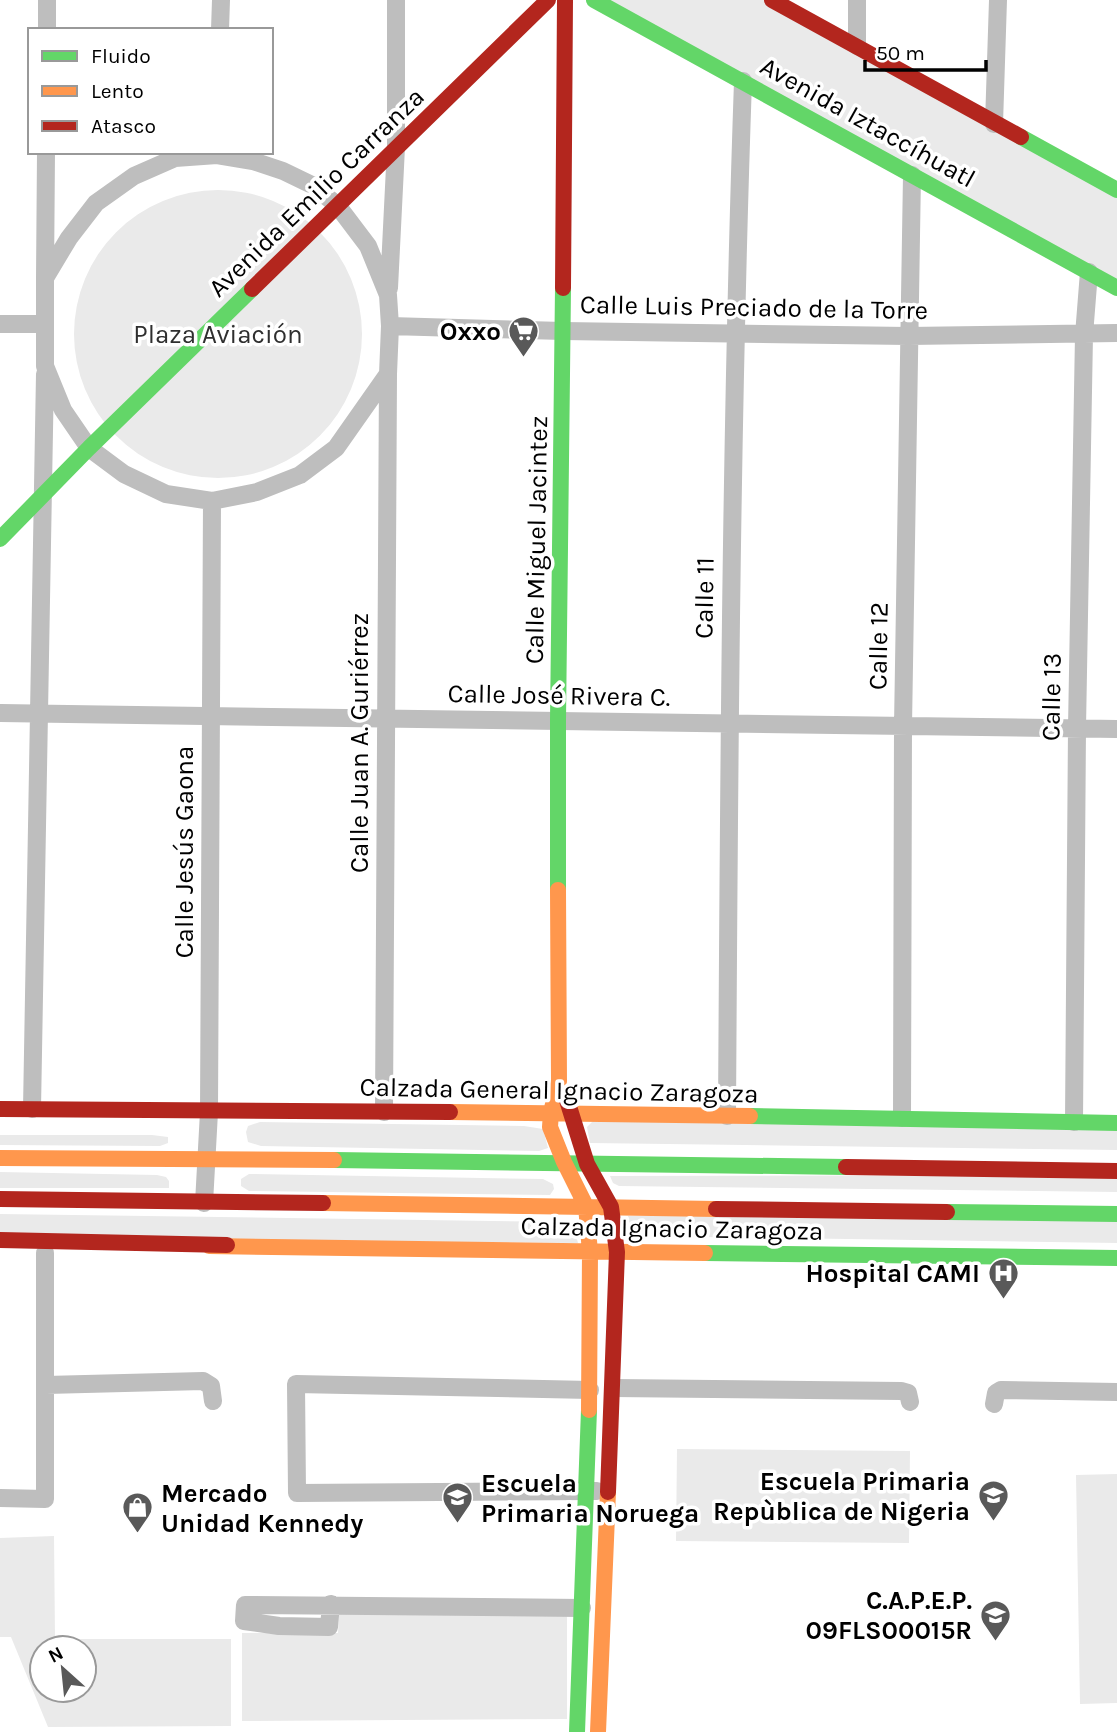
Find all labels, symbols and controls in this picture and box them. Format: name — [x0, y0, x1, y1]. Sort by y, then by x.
legend — [28, 28, 273, 154]
scale bar — [865, 28, 986, 72]
text: 50 m — [876, 41, 925, 65]
text: Fluido — [91, 44, 151, 68]
street label: Avenida Iztaccíhuatl — [755, 50, 981, 194]
text: Lento — [91, 79, 144, 103]
street label: Avenida Emilio Carranza — [202, 81, 431, 304]
text: Atasco — [91, 114, 156, 138]
street label: Calle Luis Preciado de la Torre — [580, 289, 928, 326]
supermarket icon: Oxxo — [507, 314, 541, 358]
place label: Oxxo — [440, 316, 501, 347]
park label: Plaza Aviación — [133, 319, 303, 350]
street label: Calle Miguel Jacintez — [519, 416, 554, 664]
street label: Calle 11 — [688, 557, 721, 639]
street label: Calle 12 — [862, 602, 895, 690]
street label: Calle Juan A. Guriérrez — [344, 613, 375, 873]
street label: Calle 13 — [1035, 653, 1068, 741]
street label: Calle José Rivera C. — [447, 678, 671, 713]
street label: Calle Jesús Gaona — [169, 746, 200, 958]
street label: Calzada General Ignacio Zaragoza — [359, 1072, 759, 1109]
street label: Calzada Ignacio Zaragoza — [520, 1210, 824, 1247]
hospital icon: Hospital CAMI — [986, 1256, 1020, 1300]
place label: Hospital CAMI — [805, 1258, 980, 1289]
place label: Escuela Primaria Repùblica de Nigeria — [713, 1466, 970, 1527]
place label: Escuela Primaria Noruega — [481, 1468, 699, 1529]
place label: Mercado Unidad Kennedy — [161, 1478, 363, 1539]
school or university icon: Escuela Primaria Repùblica de Nigeria — [976, 1479, 1010, 1523]
school or university icon: Escuela Primaria Noruega — [441, 1481, 475, 1525]
shop icon: Mercado Unidad Kennedy — [121, 1491, 155, 1535]
place label: C.A.P.E.P. 09FLS00015R — [806, 1585, 972, 1646]
school or university icon: C.A.P.E.P. 09FLS00015R — [978, 1598, 1012, 1642]
north arrow — [28, 1634, 98, 1704]
text: N — [45, 1642, 67, 1668]

